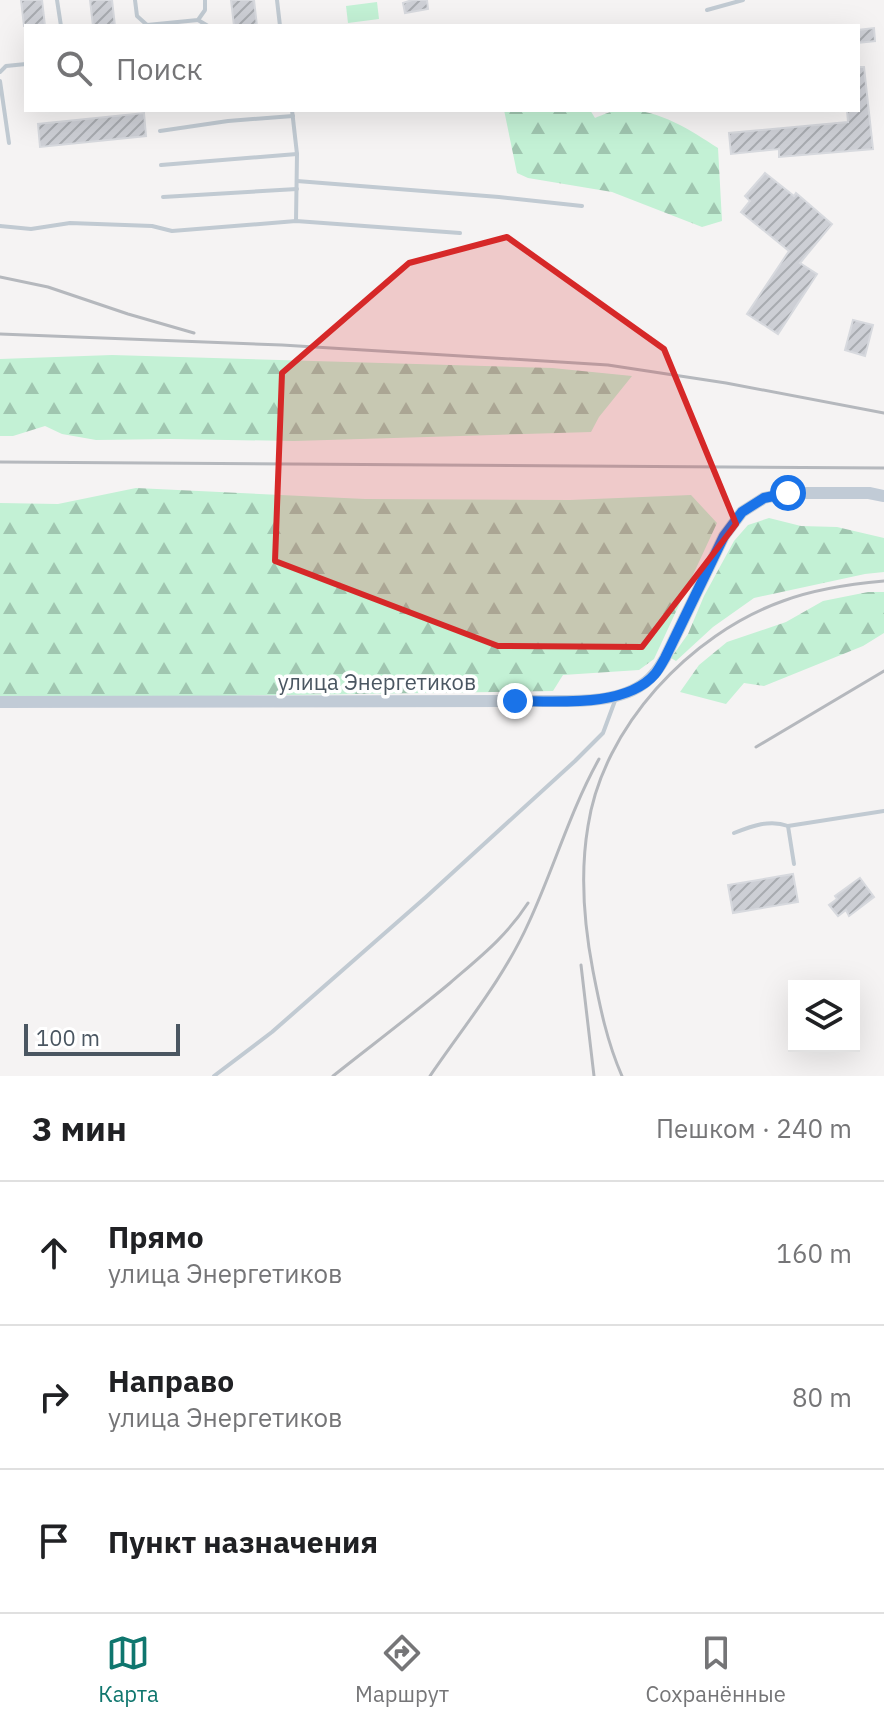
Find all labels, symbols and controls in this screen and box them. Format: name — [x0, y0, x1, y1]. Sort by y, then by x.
search box — [24, 24, 860, 112]
icon: search — [52, 46, 96, 90]
text: Поиск — [116, 49, 203, 88]
route start — [770, 475, 806, 511]
street label: улица Энергетиков — [278, 667, 476, 696]
route end — [497, 683, 533, 719]
map controls — [788, 980, 860, 1052]
button: layers — [788, 980, 860, 1052]
scale bar — [24, 1020, 180, 1056]
text: 100 m — [36, 1023, 100, 1052]
text: 3 мин — [32, 1106, 127, 1150]
text: Пешком · 240 m — [656, 1111, 852, 1145]
text: Прямо — [108, 1217, 204, 1256]
icon: ahead — [32, 1231, 76, 1275]
text: 160 m — [776, 1236, 852, 1270]
text: улица Энергетиков — [108, 1256, 342, 1290]
text: Направо — [108, 1361, 234, 1400]
icon: right — [32, 1375, 76, 1419]
text: 80 m — [792, 1380, 852, 1414]
text: улица Энергетиков — [108, 1400, 342, 1434]
icon: arrive — [32, 1519, 76, 1563]
text: Пункт назначения — [108, 1522, 378, 1561]
tab: Карта — [98, 1631, 159, 1708]
tab: Маршрут — [355, 1631, 449, 1708]
tab: Сохранённые — [646, 1631, 786, 1708]

